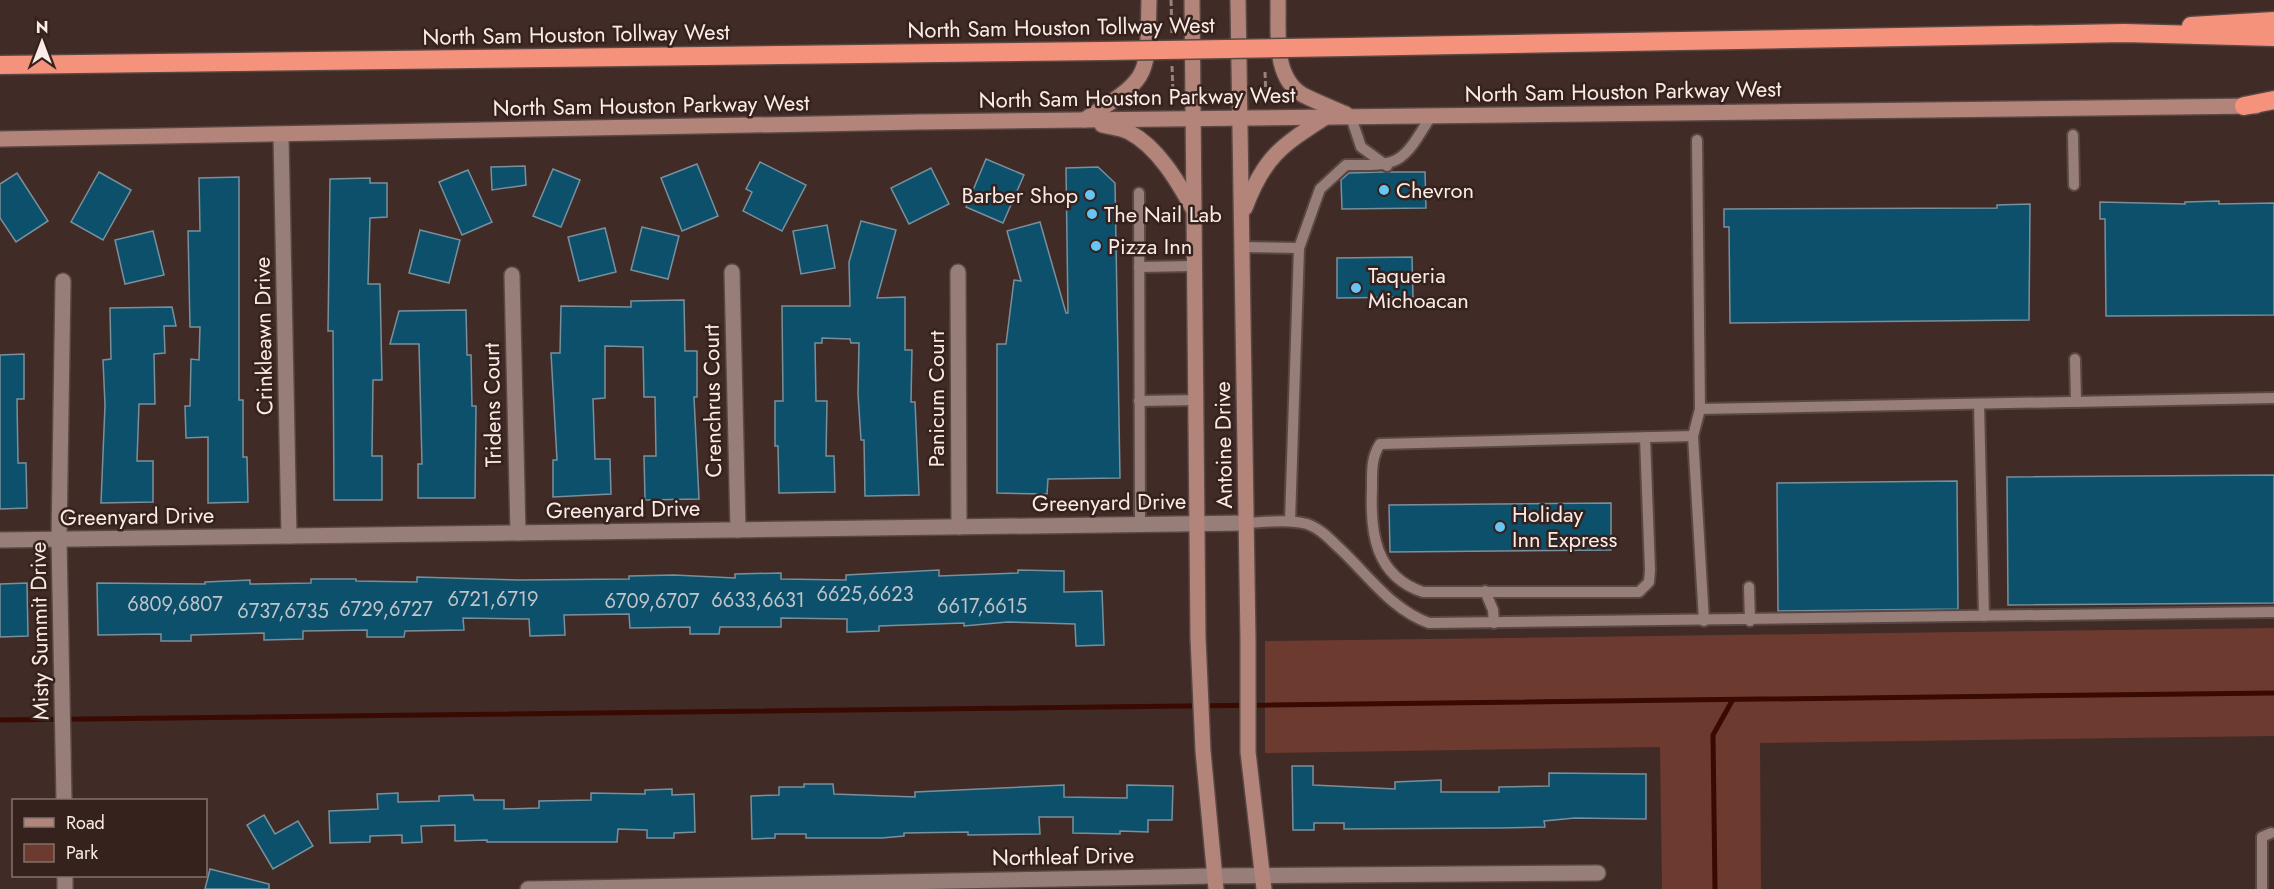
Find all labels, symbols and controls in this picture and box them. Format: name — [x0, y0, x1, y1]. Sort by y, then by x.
street label: North Sam Houston Tollway West — [907, 8, 1216, 46]
north arrow — [12, 12, 72, 72]
street label: North Sam Houston Tollway West — [422, 15, 731, 53]
text: N — [36, 16, 48, 39]
street label: North Sam Houston Parkway West — [1464, 72, 1782, 110]
street label: North Sam Houston Parkway West — [978, 78, 1296, 116]
street label: North Sam Houston Parkway West — [492, 86, 810, 124]
place label: Chevron — [1396, 174, 1474, 206]
place label: Barber Shop — [961, 179, 1078, 211]
marker: Chevron — [1377, 183, 1391, 197]
marker: Barber Shop — [1083, 188, 1097, 202]
place label: The Nail Lab — [1104, 198, 1222, 230]
marker: The Nail Lab — [1085, 207, 1099, 221]
place label: Pizza Inn — [1108, 230, 1192, 262]
marker: Pizza Inn — [1089, 239, 1103, 253]
street label: Crinkleawn Drive — [246, 257, 280, 415]
place label: Taqueria Michoacan — [1368, 259, 1469, 316]
marker: Taqueria Michoacan — [1349, 281, 1363, 295]
street label: Crenchrus Court — [695, 323, 729, 478]
street label: Panicum Court — [920, 330, 952, 467]
street label: Tridens Court — [475, 342, 509, 467]
street label: Antoine Drive — [1206, 381, 1240, 509]
street label: Greenyard Drive — [1032, 485, 1186, 519]
street label: Greenyard Drive — [546, 492, 700, 526]
place label: Holiday Inn Express — [1512, 498, 1617, 555]
street label: Greenyard Drive — [60, 499, 214, 533]
marker: Holiday Inn Express — [1493, 520, 1507, 534]
street label: Misty Summit Drive — [21, 542, 57, 720]
house number: 6625,6623 — [816, 580, 914, 609]
house number: 6721,6719 — [447, 585, 539, 614]
house number: 6633,6631 — [711, 586, 805, 615]
house number: 6709,6707 — [605, 587, 700, 616]
house number: 6809,6807 — [127, 590, 223, 619]
house number: 6617,6615 — [937, 592, 1027, 621]
house number: 6729,6727 — [339, 595, 433, 624]
house number: 6737,6735 — [237, 597, 329, 626]
legend — [12, 799, 207, 877]
text: Road — [66, 810, 105, 836]
street label: Northleaf Drive — [992, 839, 1134, 873]
text: Park — [66, 840, 98, 866]

